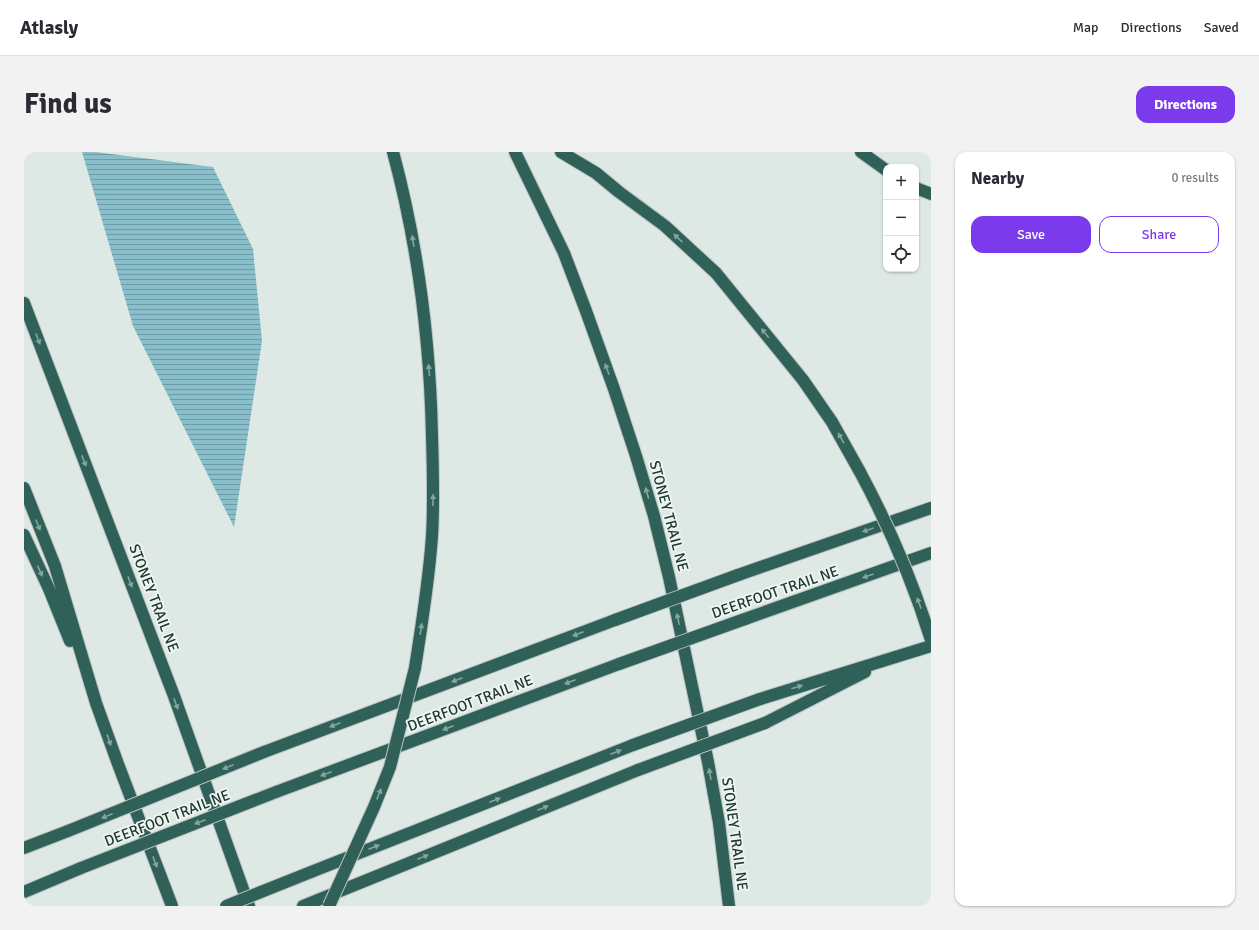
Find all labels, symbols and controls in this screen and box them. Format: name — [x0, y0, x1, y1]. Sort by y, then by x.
text: Atlasly — [20, 16, 78, 40]
text: Map — [1073, 19, 1099, 36]
text: Directions — [1121, 19, 1182, 36]
text: Saved — [1204, 19, 1239, 36]
button: Directions — [1136, 86, 1235, 123]
text: Find us — [24, 87, 112, 121]
map controls — [883, 164, 919, 272]
button: + — [883, 164, 919, 200]
text: Nearby — [971, 168, 1024, 189]
text: 0 results — [1171, 170, 1219, 186]
button: − — [883, 200, 919, 236]
button: Save — [971, 216, 1091, 253]
button: Share — [1099, 216, 1219, 253]
one-way arrow — [673, 233, 683, 242]
one-way arrow — [410, 235, 416, 247]
button: locate — [883, 236, 919, 272]
one-way arrow — [761, 328, 770, 339]
one-way arrow — [35, 334, 41, 346]
one-way arrow — [604, 363, 610, 375]
one-way arrow — [426, 364, 433, 376]
one-way arrow — [838, 432, 845, 444]
one-way arrow — [82, 455, 88, 467]
street label: STONEY TRAIL NE — [646, 459, 692, 573]
one-way arrow — [644, 486, 650, 498]
one-way arrow — [430, 493, 436, 506]
one-way arrow — [36, 519, 42, 531]
one-way arrow — [861, 527, 873, 533]
street label: STONEY TRAIL NE — [125, 542, 183, 654]
street label: DEERFOOT TRAIL NE — [709, 562, 841, 622]
one-way arrow — [37, 565, 43, 576]
one-way arrow — [861, 573, 873, 579]
one-way arrow — [128, 577, 134, 589]
one-way arrow — [915, 597, 921, 609]
one-way arrow — [674, 613, 680, 625]
one-way arrow — [418, 623, 424, 636]
one-way arrow — [572, 631, 584, 637]
street label: DEERFOOT TRAIL NE — [405, 671, 535, 735]
one-way arrow — [450, 677, 462, 683]
one-way arrow — [563, 680, 575, 686]
one-way arrow — [792, 684, 804, 690]
one-way arrow — [174, 698, 180, 710]
one-way arrow — [329, 723, 341, 729]
one-way arrow — [441, 725, 453, 731]
one-way arrow — [107, 734, 113, 746]
one-way arrow — [610, 749, 621, 755]
one-way arrow — [221, 764, 233, 770]
one-way arrow — [707, 768, 713, 780]
one-way arrow — [320, 771, 332, 777]
street label: STONEY TRAIL NE — [718, 776, 752, 892]
street label: DEERFOOT TRAIL NE — [102, 786, 232, 850]
one-way arrow — [377, 787, 383, 799]
one-way arrow — [489, 796, 501, 802]
one-way arrow — [538, 805, 550, 811]
one-way arrow — [101, 813, 113, 819]
one-way arrow — [194, 819, 206, 825]
one-way arrow — [368, 844, 380, 850]
one-way arrow — [418, 854, 430, 860]
one-way arrow — [153, 856, 159, 868]

